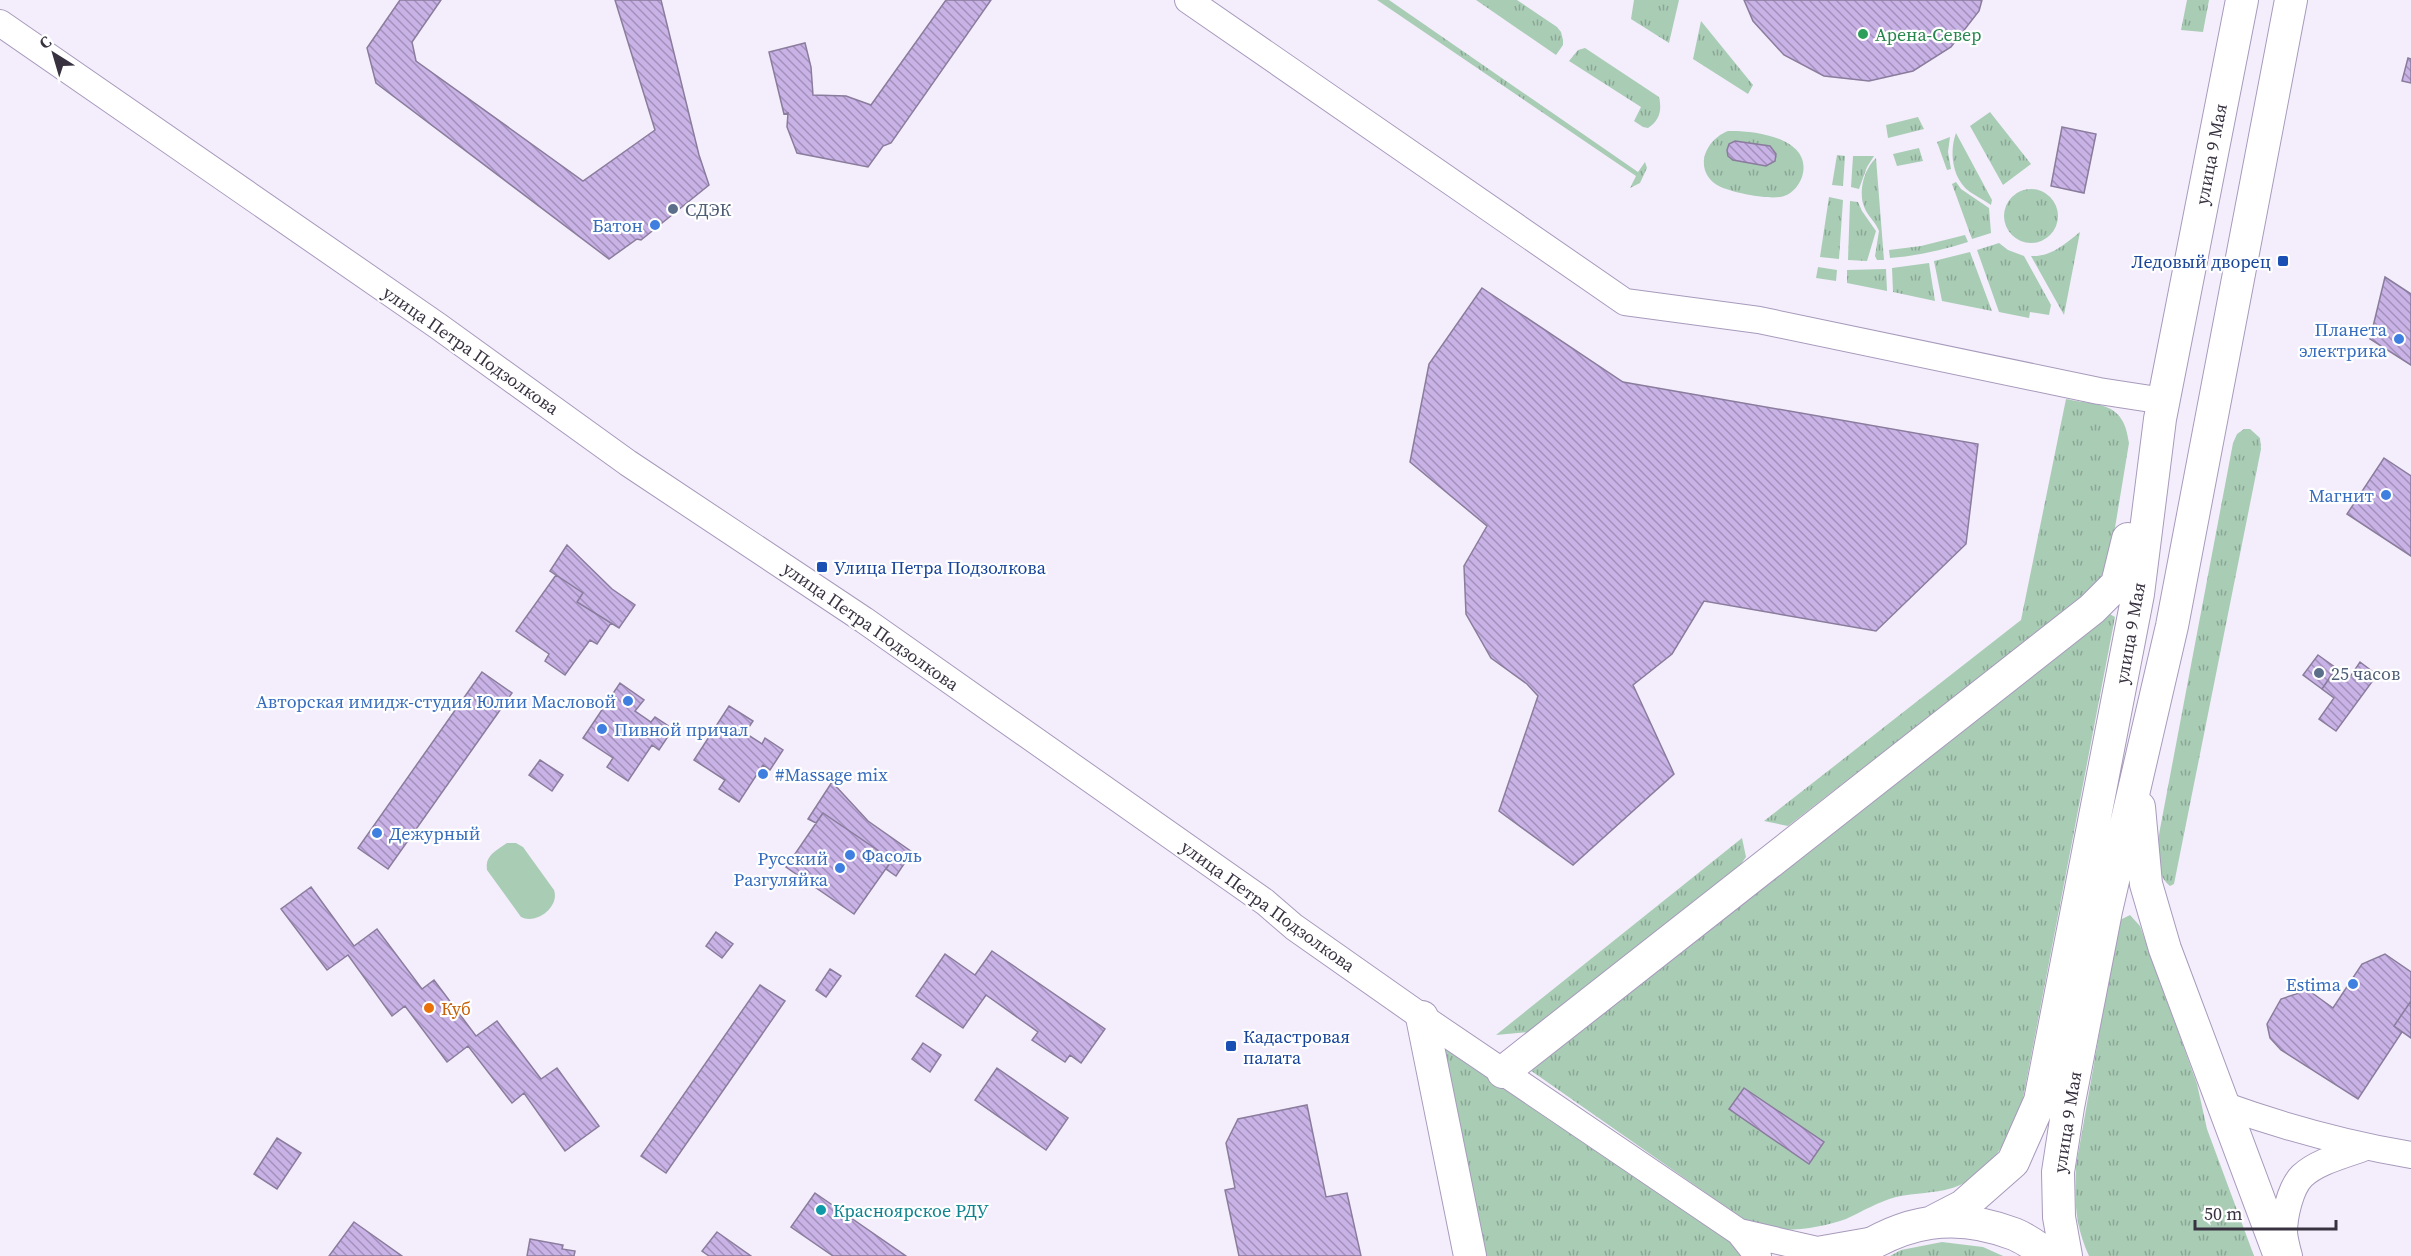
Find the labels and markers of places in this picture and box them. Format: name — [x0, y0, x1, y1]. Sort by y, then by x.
place label: Арена-Север — [1875, 22, 1982, 47]
marker: Арена-Север — [1856, 27, 1870, 41]
place label: СДЭК — [685, 197, 731, 222]
marker: СДЭК — [666, 202, 680, 216]
place label: Батон — [592, 213, 643, 238]
marker: Батон — [648, 218, 662, 232]
place label: Ледовый дворец — [2131, 249, 2271, 274]
marker: Ледовый дворец — [2276, 254, 2290, 268]
place label: Планета электрика — [2299, 317, 2388, 363]
marker: Планета электрика — [2392, 332, 2406, 346]
place label: Магнит — [2309, 483, 2374, 508]
marker: Магнит — [2379, 488, 2393, 502]
place label: Улица Петра Подзолкова — [834, 555, 1047, 580]
marker: Улица Петра Подзолкова — [815, 560, 829, 574]
place label: 25 часов — [2331, 661, 2400, 686]
marker: 25 часов — [2312, 666, 2326, 680]
place label: Авторская имидж-студия Юлии Масловой — [256, 689, 616, 714]
marker: Авторская имидж-студия Юлии Масловой — [621, 694, 635, 708]
place label: Пивной причал — [614, 717, 748, 742]
marker: Пивной причал — [595, 722, 609, 736]
place label: #Massage mix — [775, 762, 888, 787]
marker: #Massage mix — [756, 767, 770, 781]
place label: Дежурный — [389, 821, 480, 846]
marker: Дежурный — [370, 826, 384, 840]
place label: Фасоль — [862, 843, 922, 868]
place label: Русский Разгуляйка — [734, 846, 829, 892]
marker: Фасоль — [843, 848, 857, 862]
marker: Русский Разгуляйка — [833, 861, 847, 875]
place label: Estima — [2286, 972, 2342, 997]
marker: Estima — [2346, 977, 2360, 991]
place label: Куб — [441, 996, 471, 1021]
marker: Куб — [422, 1001, 436, 1015]
place label: Кадастровая палата — [1243, 1024, 1350, 1070]
marker: Кадастровая палата — [1224, 1039, 1238, 1053]
place label: Красноярское РДУ — [833, 1198, 989, 1223]
marker: Красноярское РДУ — [814, 1203, 828, 1217]

